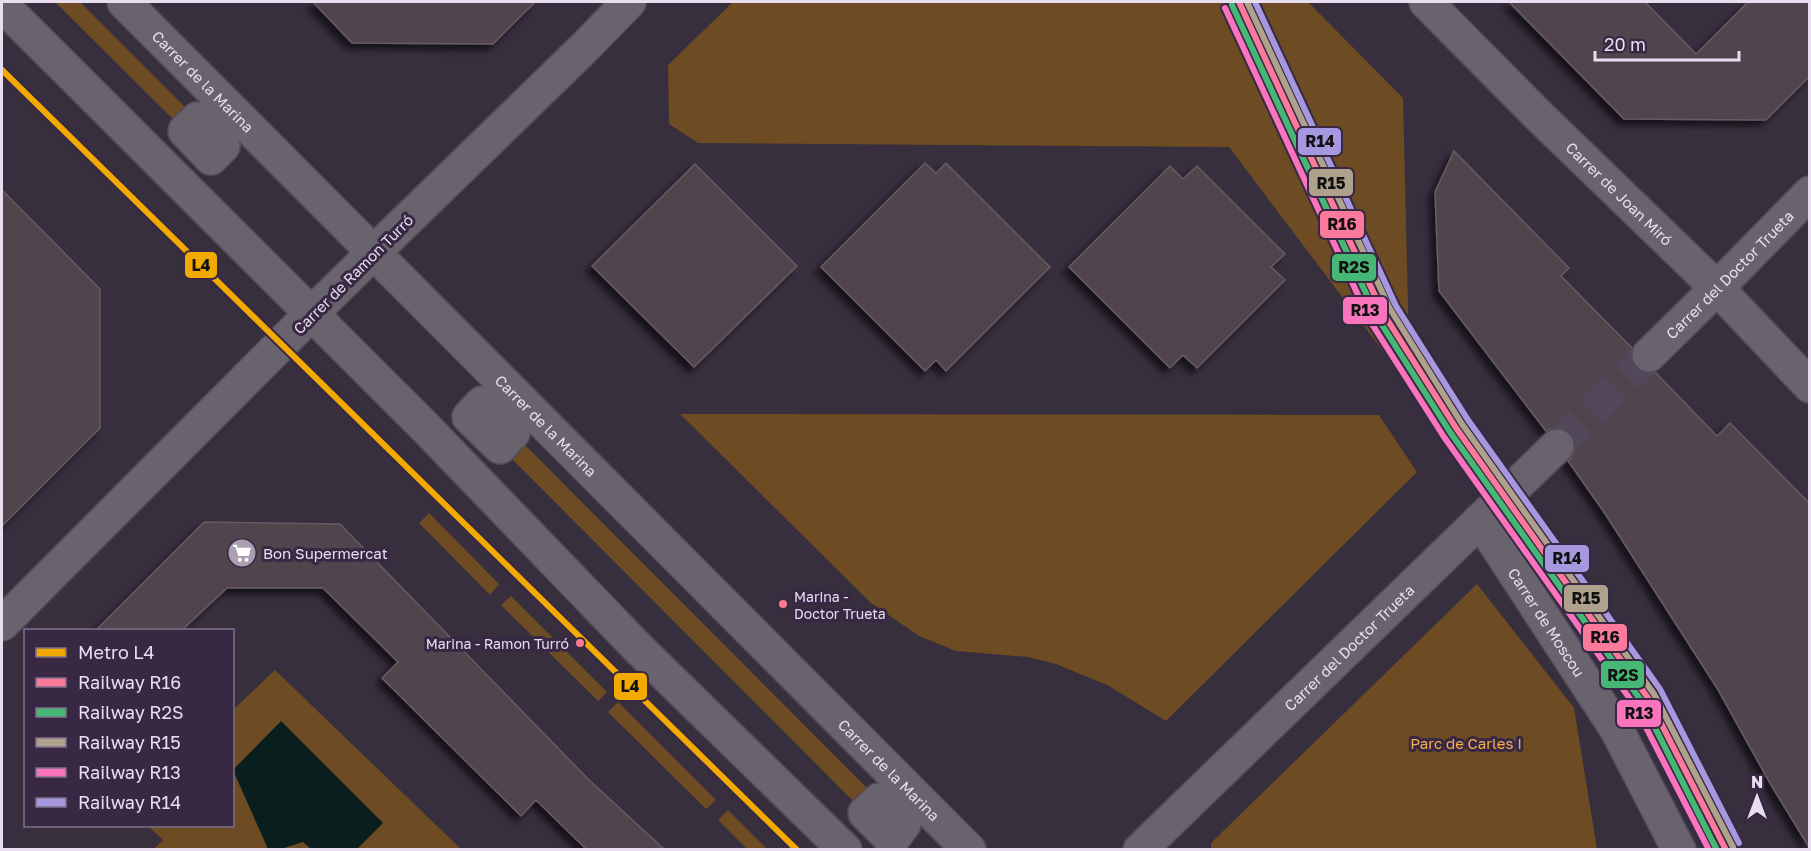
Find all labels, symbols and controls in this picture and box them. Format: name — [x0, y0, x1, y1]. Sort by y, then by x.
scale bar — [1595, 24, 1739, 62]
street label: Carrer de la Marina — [149, 27, 258, 136]
text: 20 m — [1604, 33, 1646, 55]
line badge: R14 — [1297, 127, 1342, 156]
text: R14 — [1305, 131, 1335, 151]
street label: Carrer de Joan Miró — [1562, 138, 1676, 249]
line badge: R15 — [1308, 168, 1354, 197]
text: R15 — [1316, 173, 1346, 193]
street label: Carrer del Doctor Trueta — [1662, 206, 1797, 342]
line badge: R16 — [1319, 210, 1365, 239]
street label: Carrer de Ramon Turró — [290, 211, 416, 337]
text: R16 — [1327, 214, 1357, 234]
line badge: L4 — [184, 251, 218, 279]
line badge: R2S — [1331, 253, 1377, 282]
text: L4 — [191, 255, 211, 275]
text: R2S — [1338, 257, 1370, 277]
line badge: R13 — [1342, 296, 1388, 325]
text: R13 — [1350, 300, 1380, 320]
street label: Carrer de la Marina — [492, 371, 601, 480]
supermarket icon: Bon Supermercat — [226, 537, 258, 569]
place label: Bon Supermercat — [263, 544, 388, 562]
line badge: R14 — [1544, 544, 1590, 573]
text: R14 — [1552, 548, 1582, 568]
street label: Carrer de Moscou — [1505, 564, 1589, 680]
street label: Carrer del Doctor Trueta — [1280, 581, 1418, 714]
line badge: R15 — [1563, 584, 1609, 613]
place label: Marina - Doctor Trueta — [794, 588, 886, 622]
text: R15 — [1571, 588, 1601, 608]
marker: Marina - Doctor Trueta — [777, 598, 789, 610]
line badge: R16 — [1582, 623, 1628, 652]
text: R16 — [1590, 627, 1620, 647]
legend — [24, 629, 234, 827]
place label: Marina - Ramon Turró — [426, 635, 569, 652]
marker: Marina - Ramon Turró — [574, 637, 586, 649]
text: Metro L4 — [78, 641, 155, 663]
line badge: R2S — [1600, 660, 1645, 689]
text: R2S — [1607, 665, 1639, 685]
text: Railway R16 — [78, 671, 181, 693]
line badge: L4 — [613, 672, 648, 701]
text: L4 — [620, 676, 640, 696]
line badge: R13 — [1616, 699, 1662, 728]
text: Railway R2S — [78, 701, 183, 723]
text: R13 — [1624, 703, 1654, 723]
street label: Carrer de la Marina — [835, 715, 944, 825]
text: Railway R15 — [78, 731, 181, 753]
park label: Parc de Carles I — [1410, 734, 1522, 752]
text: Railway R13 — [78, 761, 181, 783]
north arrow — [1727, 767, 1787, 827]
text: N — [1751, 772, 1763, 792]
text: Railway R14 — [78, 791, 181, 813]

